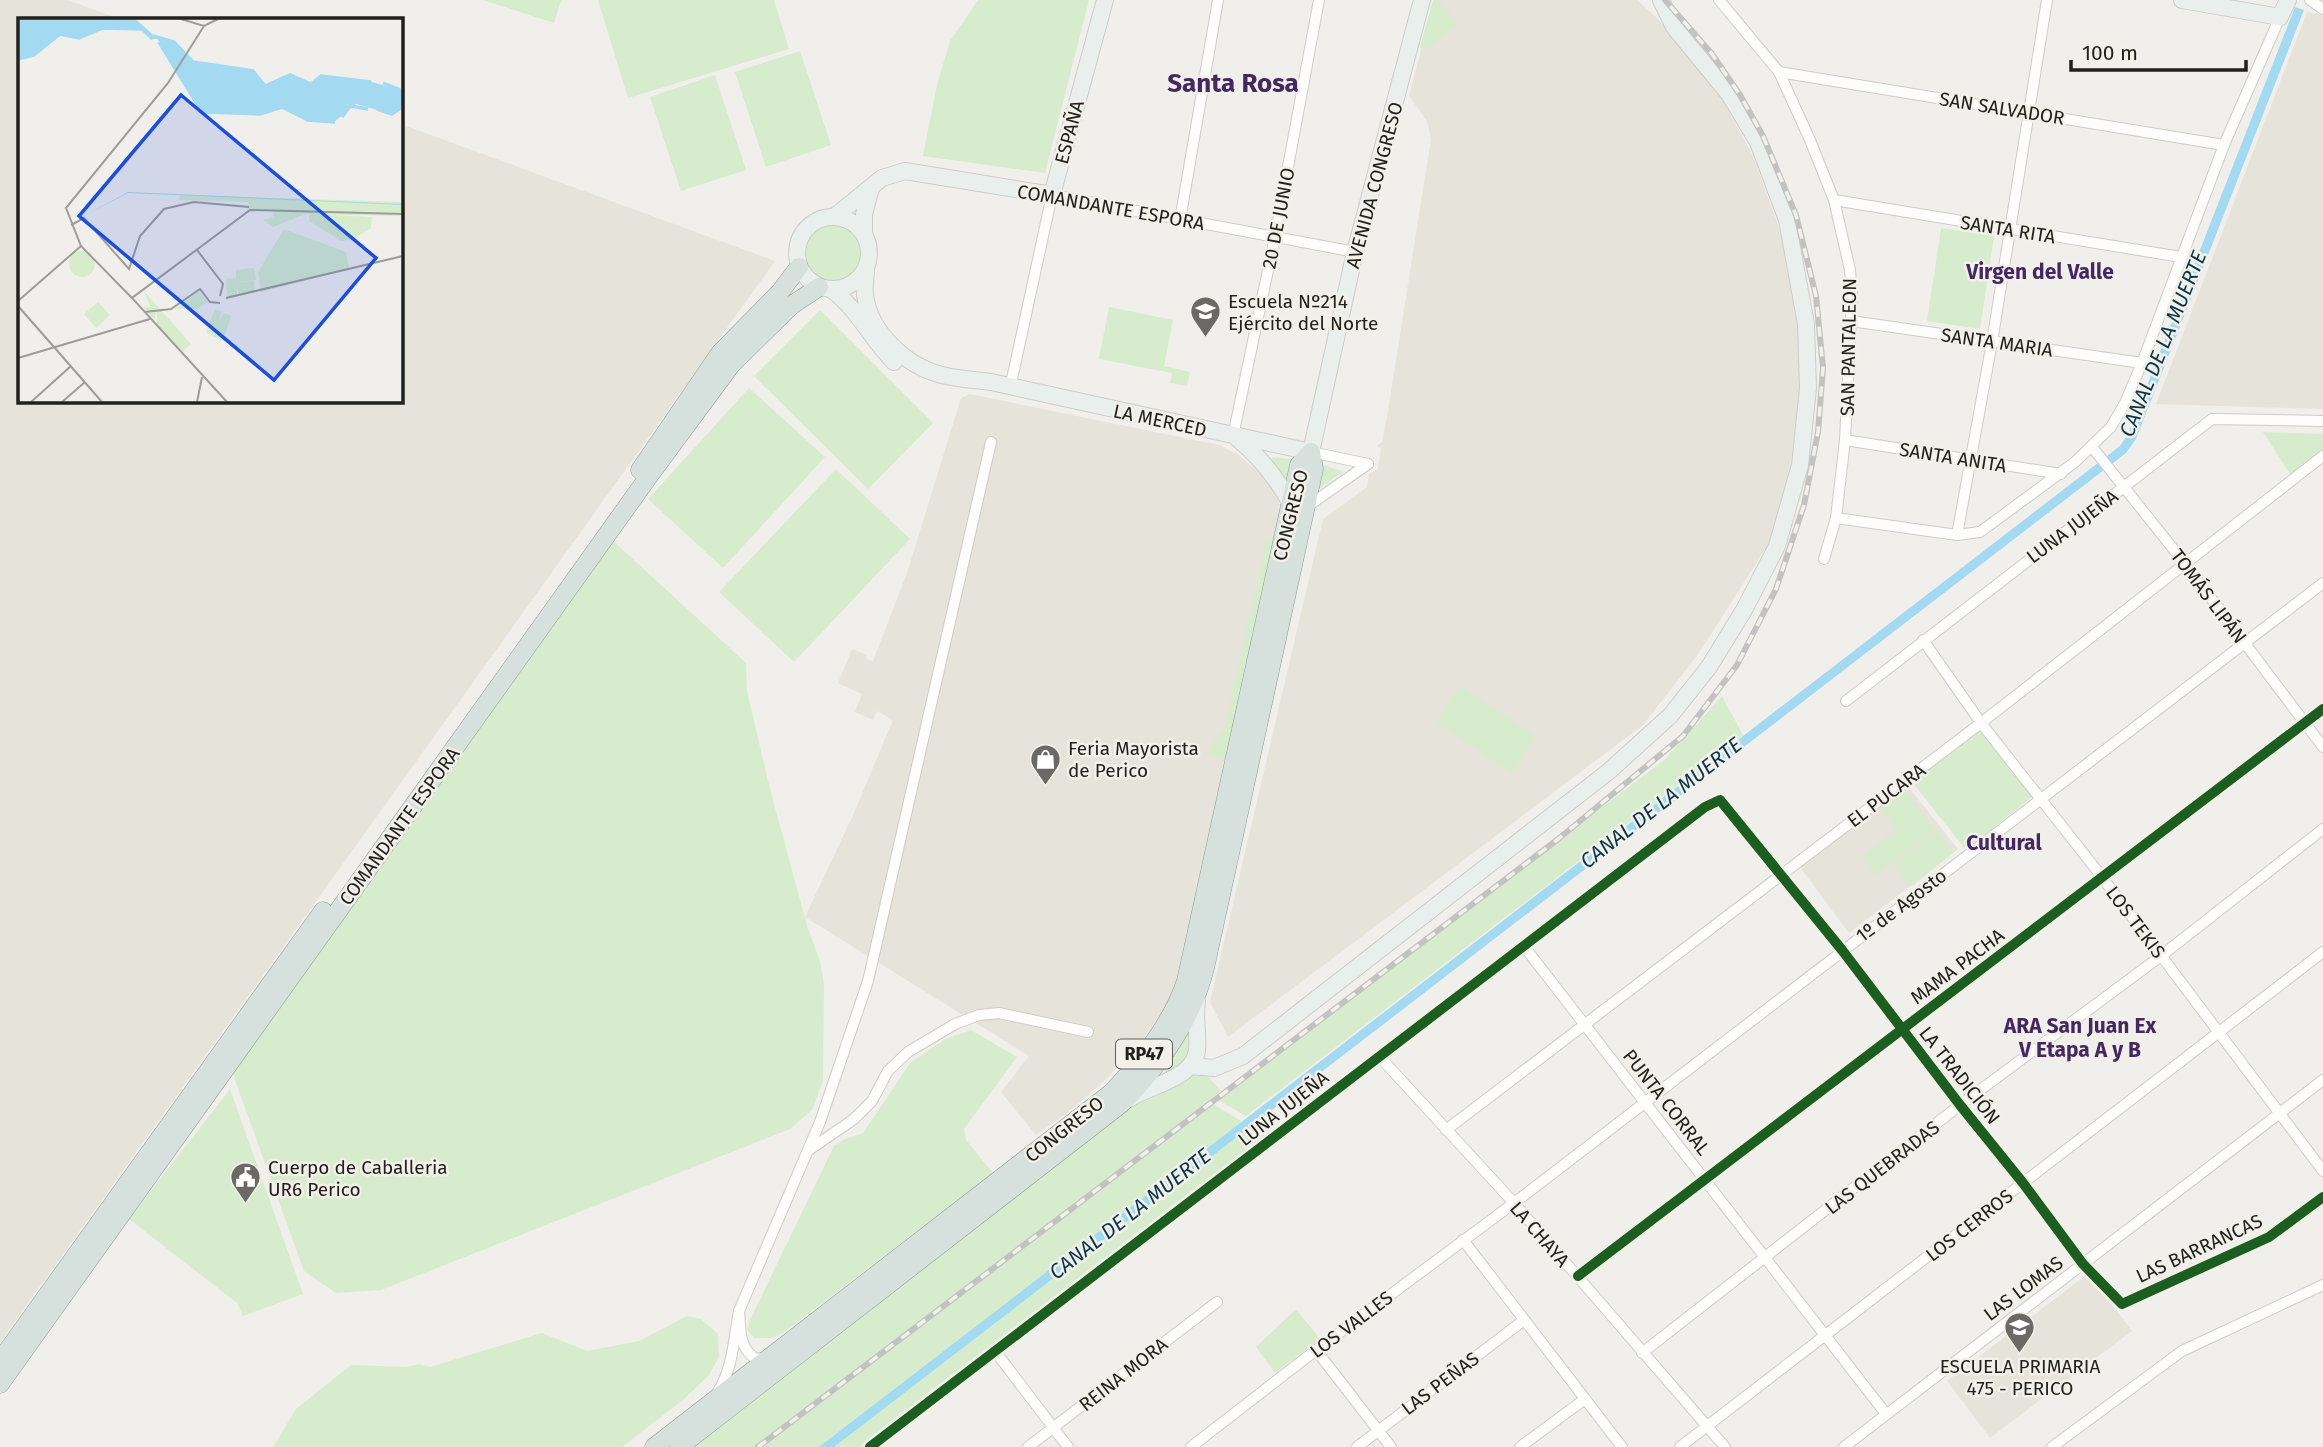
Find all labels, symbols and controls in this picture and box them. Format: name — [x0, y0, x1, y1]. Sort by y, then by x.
inset map — [18, 18, 402, 402]
scale bar — [2071, 28, 2246, 72]
text: 100 m — [2082, 40, 2138, 66]
district label: Santa Rosa — [1167, 68, 1299, 99]
street label: SAN SALVADOR — [1938, 87, 2067, 130]
street label: ESPAÑA — [1050, 98, 1089, 166]
street label: AVENIDA CONGRESO — [1341, 99, 1408, 271]
street label: 20 DE JUNIO — [1257, 166, 1300, 271]
street label: COMANDANTE ESPORA — [1015, 180, 1206, 235]
street label: SANTA RITA — [1959, 211, 2057, 248]
water label: CANAL DE LA MUERTE — [2114, 246, 2213, 441]
district label: Virgen del Valle — [1965, 259, 2114, 285]
street label: SAN PANTALEON — [1836, 278, 1861, 416]
place label: Escuela Nº214 Ejército del Norte — [1228, 290, 1378, 335]
school or university icon: Escuela Nº214 Ejército del Norte — [1188, 295, 1222, 339]
street label: SANTA MARIA — [1940, 323, 2054, 362]
street label: LA MERCED — [1111, 399, 1209, 442]
street label: SANTA ANITA — [1898, 438, 2008, 477]
street label: CONGRESO — [1268, 467, 1313, 563]
street label: LUNA JUJEÑA — [2022, 484, 2123, 568]
street label: TOMÁS LIPÁN — [2166, 545, 2252, 648]
water label: CANAL DE LA MUERTE — [1575, 731, 1748, 874]
place label: Feria Mayorista de Perico — [1068, 737, 1199, 782]
shop icon: Feria Mayorista de Perico — [1028, 742, 1062, 786]
street label: COMANDANTE ESPORA — [334, 743, 465, 910]
street label: EL PUCARA — [1843, 758, 1930, 832]
district label: Cultural — [1966, 830, 2042, 856]
street label: 1º de Agosto — [1851, 864, 1951, 947]
street label: LOS TEKIS — [2101, 882, 2170, 963]
street label: MAMA PACHA — [1906, 924, 2009, 1009]
district label: ARA San Juan Ex V Etapa A y B — [2003, 1013, 2156, 1063]
street label: LA TRADICIÓN — [1914, 1022, 2005, 1129]
road number: RP47 — [1116, 1040, 1172, 1069]
street label: PUNTA CORRAL — [1618, 1045, 1715, 1160]
street label: LUNA JUJEÑA — [1233, 1066, 1333, 1151]
street label: CONGRESO — [1020, 1092, 1108, 1167]
street label: LAS QUEBRADAS — [1821, 1116, 1944, 1219]
water label: CANAL DE LA MUERTE — [1044, 1142, 1217, 1285]
place label: Cuerpo de Caballeria UR6 Perico — [268, 1156, 448, 1201]
public building icon: Cuerpo de Caballeria UR6 Perico — [228, 1161, 262, 1205]
street label: LOS CERROS — [1921, 1184, 2017, 1267]
street label: LA CHAYA — [1505, 1197, 1574, 1272]
street label: LAS BARRANCAS — [2132, 1209, 2266, 1288]
street label: LAS LOMAS — [1979, 1251, 2068, 1326]
street label: LOS VALLES — [1305, 1286, 1397, 1363]
school or university icon: ESCUELA PRIMARIA 475 - PERICO — [2003, 1310, 2037, 1354]
street label: REINA MORA — [1074, 1333, 1172, 1416]
street label: LAS PEÑAS — [1397, 1347, 1484, 1420]
place label: ESCUELA PRIMARIA 475 - PERICO — [1940, 1355, 2100, 1400]

